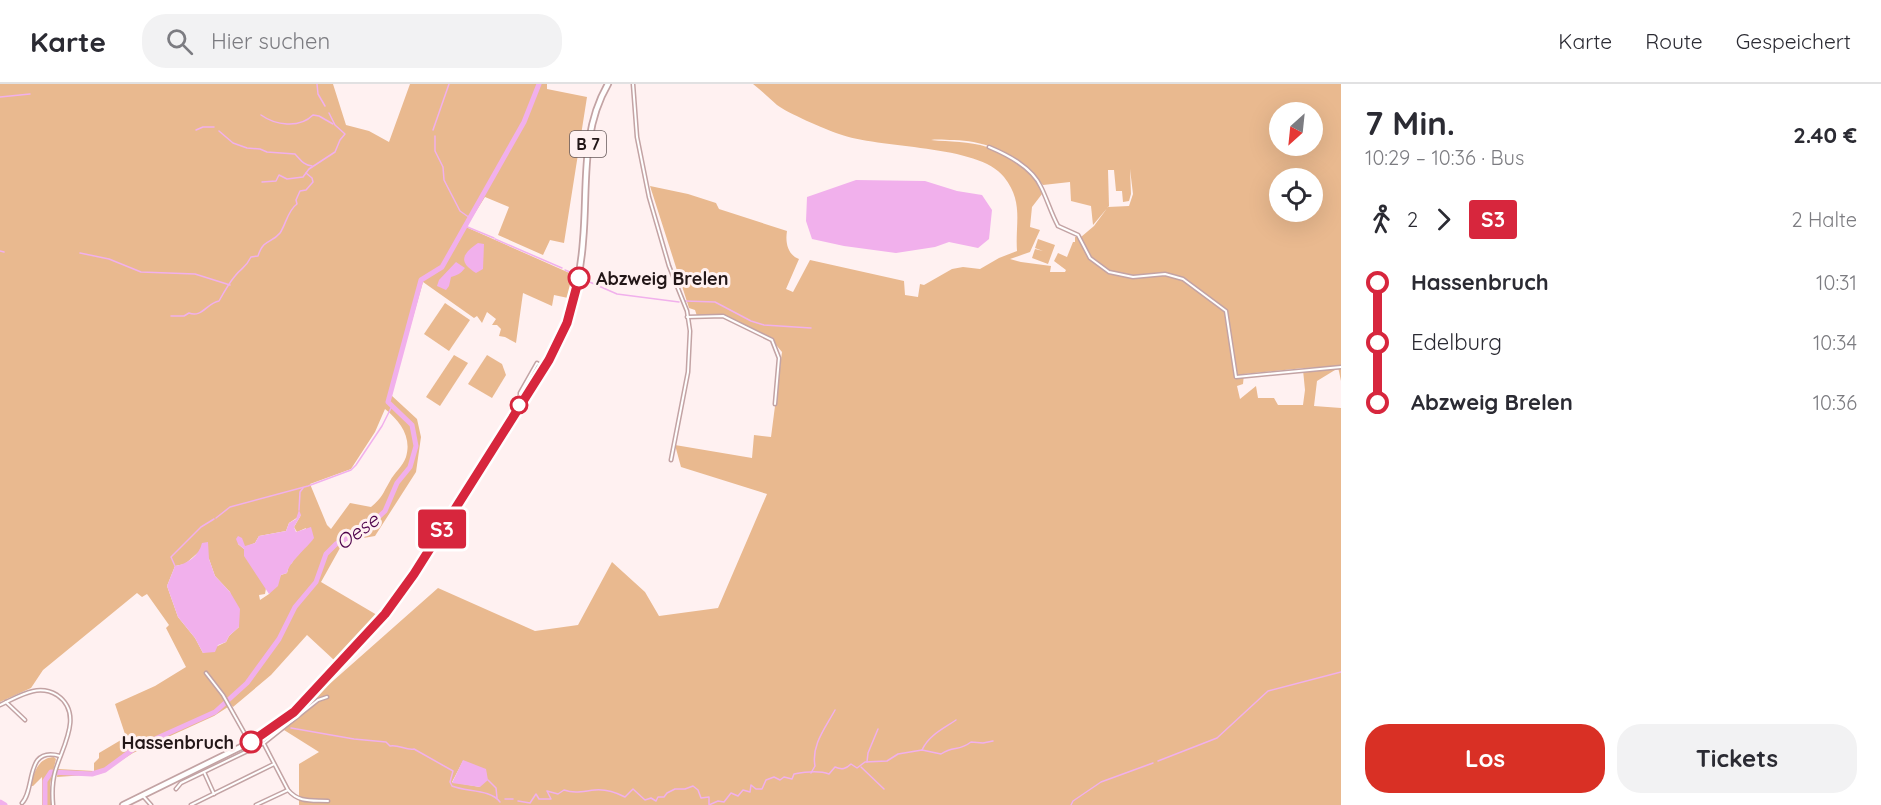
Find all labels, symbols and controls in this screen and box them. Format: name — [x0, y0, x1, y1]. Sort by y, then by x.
search box — [142, 14, 562, 68]
text: Karte — [30, 24, 106, 59]
icon: search — [163, 25, 196, 58]
text: Hier suchen — [211, 27, 330, 55]
text: Karte — [1558, 28, 1612, 54]
text: Route — [1645, 28, 1703, 54]
text: Gespeichert — [1736, 28, 1851, 54]
north arrow — [1269, 102, 1323, 156]
map controls — [1269, 102, 1323, 222]
text: 7 Min. — [1365, 102, 1455, 143]
text: 2.40 € — [1793, 121, 1857, 149]
road number: B 7 — [570, 131, 606, 157]
text: 10:29 – 10:36 · Bus — [1365, 145, 1524, 170]
button: locate — [1269, 168, 1323, 222]
icon: walk — [1365, 203, 1398, 236]
icon: forward — [1427, 203, 1460, 236]
text: S3 — [1481, 206, 1505, 232]
text: 2 — [1407, 207, 1418, 232]
text: 2 Halte — [1791, 207, 1857, 232]
marker: Abzweig Brelen — [568, 267, 590, 289]
place label: Abzweig Brelen — [596, 267, 728, 290]
text: Hassenbruch — [1411, 268, 1549, 296]
text: 10:31 — [1816, 270, 1857, 295]
text: Edelburg — [1411, 328, 1502, 356]
text: 10:34 — [1813, 330, 1857, 355]
text: Abzweig Brelen — [1411, 388, 1573, 416]
text: 10:36 — [1813, 390, 1857, 415]
unlabelled marker — [510, 396, 528, 414]
water label: Oese — [330, 507, 384, 555]
line badge: S3 — [415, 510, 469, 548]
text: S3 — [430, 516, 454, 542]
button: Los — [1365, 724, 1605, 793]
button: Tickets — [1617, 724, 1857, 793]
place label: Hassenbruch — [121, 731, 234, 754]
marker: Hassenbruch — [240, 731, 262, 753]

